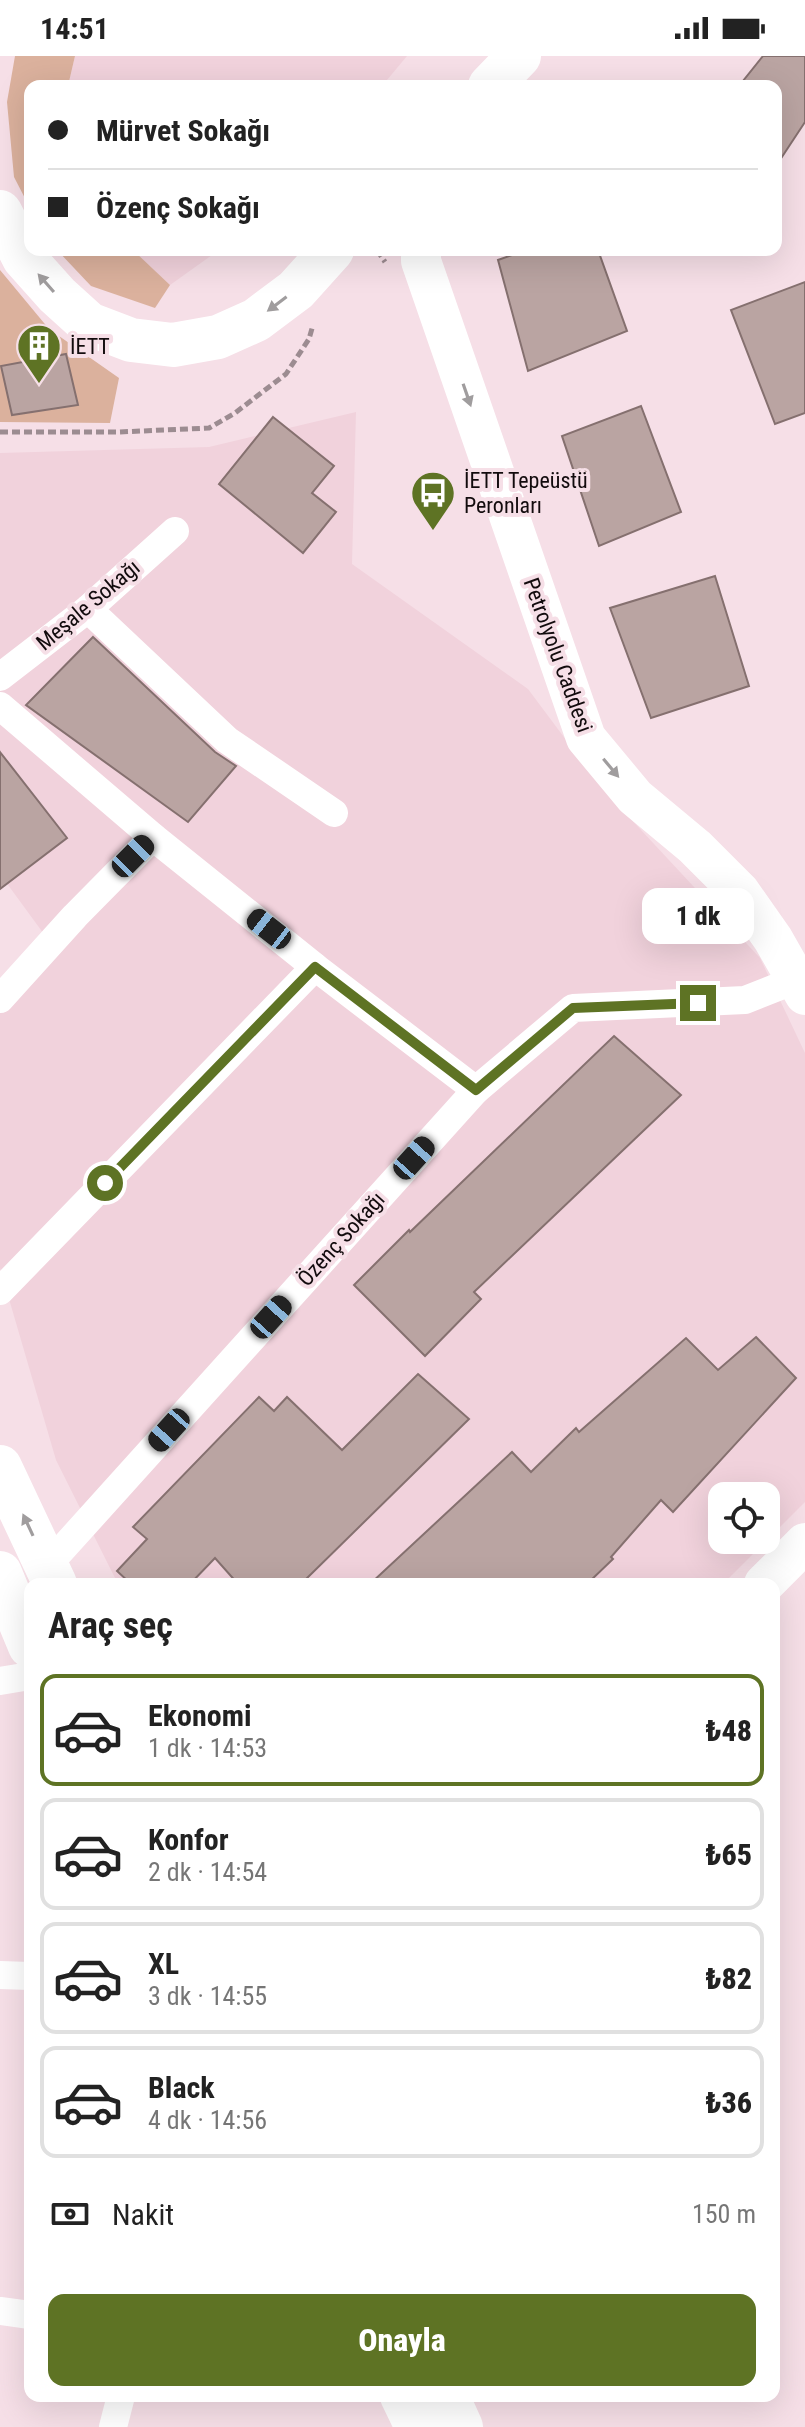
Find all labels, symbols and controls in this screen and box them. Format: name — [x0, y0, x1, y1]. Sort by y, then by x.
text: 14:51 — [40, 11, 109, 46]
text: Mürvet Sokağı — [96, 113, 270, 148]
text: Özenç Sokağı — [96, 190, 260, 225]
one-way arrow — [38, 274, 55, 294]
one-way arrow — [266, 296, 287, 312]
building icon: İETT — [15, 322, 63, 385]
place label: İETT — [70, 334, 110, 359]
one-way arrow — [461, 383, 473, 407]
place label: İETT Tepeüstü Peronları — [464, 468, 588, 518]
bus stop icon: İETT Tepeüstü Peronları — [409, 469, 457, 532]
street label: Meşale Sokağı — [31, 555, 145, 655]
street label: Petrolyolu Caddesi — [518, 574, 598, 736]
one-way arrow — [602, 758, 619, 778]
car — [108, 831, 158, 881]
callout: 1 dk — [642, 887, 754, 943]
text: 1 dk — [676, 901, 720, 931]
car — [243, 905, 295, 953]
route end — [680, 985, 716, 1021]
car — [389, 1132, 439, 1184]
route start — [87, 1165, 123, 1201]
street label: Özenç Sokağı — [292, 1187, 390, 1291]
car — [246, 1291, 296, 1343]
car — [144, 1404, 194, 1456]
map controls — [708, 1482, 780, 1554]
button: locate — [708, 1482, 780, 1554]
one-way arrow — [21, 1514, 34, 1537]
text: Araç seç — [48, 1605, 173, 1647]
icon: car — [52, 1694, 124, 1766]
text: Ekonomi — [148, 1698, 252, 1733]
text: ₺48 — [705, 1713, 752, 1748]
text: 1 dk · 14:53 — [148, 1733, 267, 1763]
icon: car — [52, 1818, 124, 1890]
text: Konfor — [148, 1822, 229, 1857]
text: ₺65 — [705, 1837, 752, 1872]
text: 2 dk · 14:54 — [148, 1857, 267, 1887]
icon: car — [52, 1942, 124, 2014]
text: XL — [148, 1946, 179, 1981]
text: ₺82 — [705, 1961, 752, 1996]
text: 3 dk · 14:55 — [148, 1981, 267, 2011]
icon: car — [52, 2066, 124, 2138]
text: Black — [148, 2070, 215, 2105]
text: ₺36 — [705, 2085, 752, 2120]
text: 4 dk · 14:56 — [148, 2105, 267, 2135]
icon: cash — [48, 2192, 92, 2236]
text: Nakit — [112, 2197, 174, 2232]
text: 150 m — [692, 2199, 756, 2229]
button: Onayla — [48, 2294, 756, 2386]

